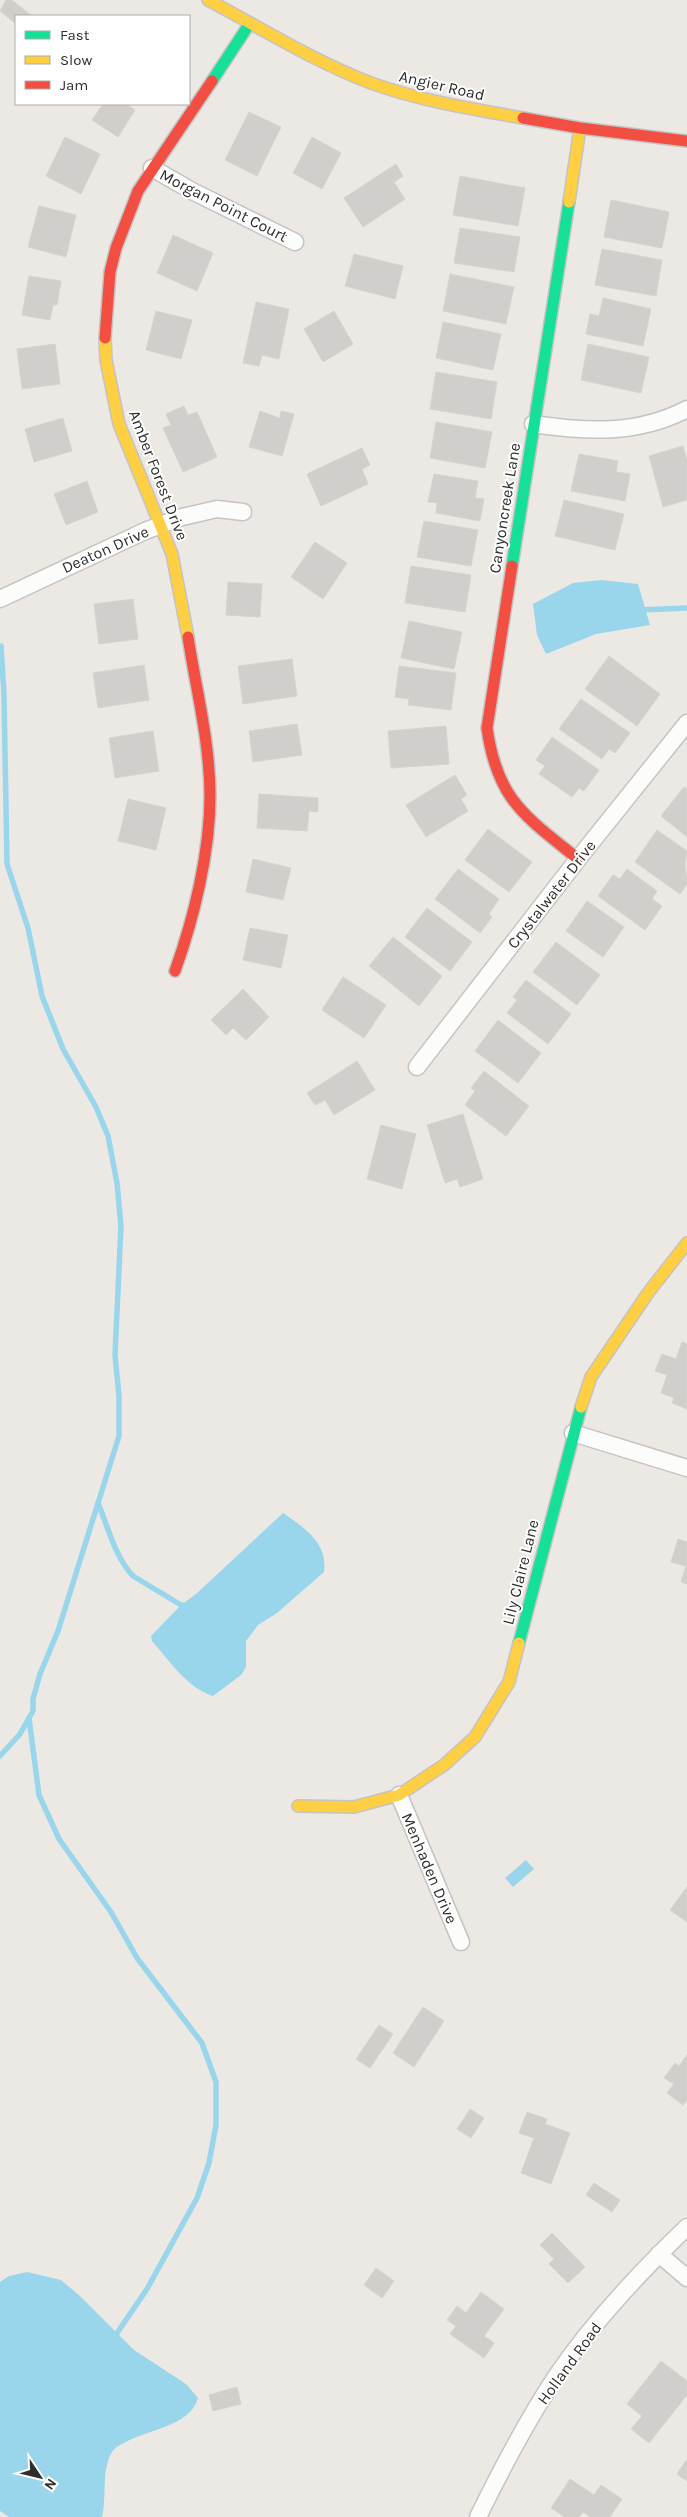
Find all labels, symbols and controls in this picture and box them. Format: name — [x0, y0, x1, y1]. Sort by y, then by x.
legend — [15, 15, 190, 105]
text: Fast — [60, 26, 90, 44]
text: Slow — [60, 51, 92, 69]
street label: Angier Road — [397, 66, 487, 105]
text: Jam — [60, 76, 88, 94]
street label: Morgan Point Court — [157, 165, 291, 246]
street label: Amber Forest Drive — [125, 407, 192, 543]
street label: Canyoncreek Lane — [485, 442, 524, 575]
street label: Deaton Drive — [59, 522, 152, 577]
street label: Crystalwater Drive — [503, 836, 600, 952]
street label: Lily Claire Lane — [498, 1518, 543, 1627]
street label: Menhaden Drive — [398, 1810, 461, 1926]
street label: Holland Road — [533, 2318, 606, 2408]
north arrow — [15, 2452, 65, 2502]
text: N — [40, 2475, 60, 2493]

